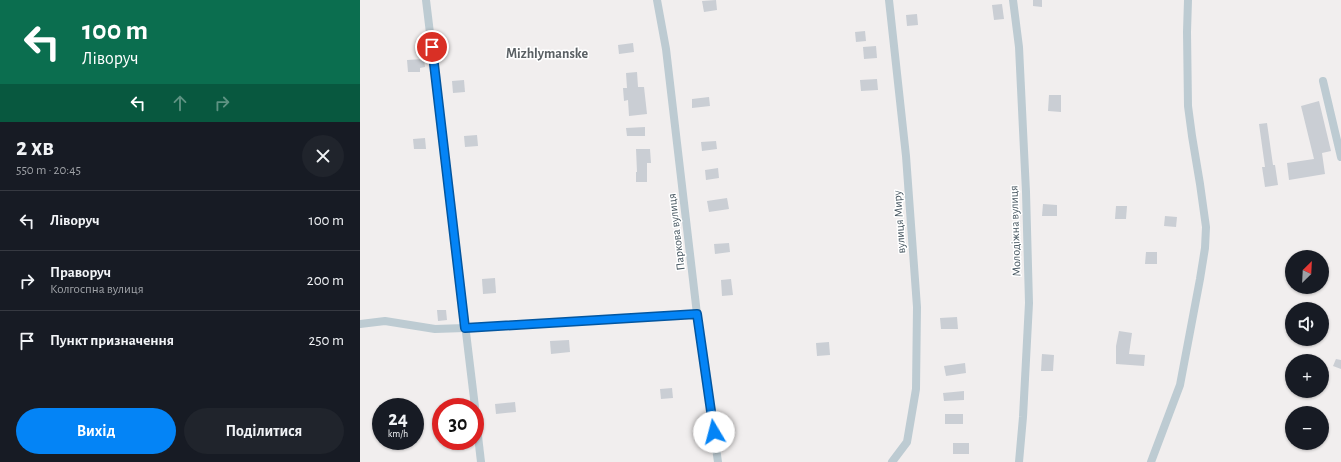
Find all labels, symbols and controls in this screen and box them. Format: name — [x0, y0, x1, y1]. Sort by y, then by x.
icon: left — [16, 16, 68, 68]
text: 100 m — [82, 17, 148, 45]
pin — [415, 30, 449, 64]
icon: arrive — [421, 36, 443, 58]
district label: Mizhlymanske — [506, 47, 588, 61]
text: Ліворуч — [82, 50, 139, 68]
icon: left — [127, 92, 149, 114]
icon: ahead — [169, 92, 191, 114]
icon: right — [211, 92, 233, 114]
button: close — [302, 135, 344, 177]
text: 2 хв — [16, 136, 54, 160]
text: 550 m · 20:45 — [16, 164, 81, 177]
street label: Молодіжна вулиця — [1007, 185, 1024, 277]
street label: вулиця Миру — [891, 190, 908, 254]
street label: Паркова вулиця — [665, 193, 688, 271]
icon: left — [16, 210, 38, 232]
text: Ліворуч — [50, 213, 100, 228]
text: 100 m — [309, 213, 344, 228]
north arrow — [1285, 250, 1329, 294]
map controls — [1285, 250, 1329, 450]
text: Праворуч — [50, 265, 111, 280]
icon: right — [16, 270, 38, 292]
text: 200 m — [307, 273, 344, 288]
text: Колгоспна вулиця — [50, 283, 144, 296]
button: sound — [1285, 302, 1329, 346]
icon: arrive — [16, 330, 38, 352]
text: Пункт призначення — [50, 333, 174, 348]
text: 250 m — [309, 333, 344, 348]
button: + — [1285, 354, 1329, 398]
speed limit sign: 30 — [432, 398, 484, 450]
button: − — [1285, 406, 1329, 450]
button: Вихід — [16, 408, 176, 454]
button: Поділитися — [184, 408, 344, 454]
text: 24 — [388, 409, 408, 429]
position arrow — [693, 411, 735, 453]
text: km/h — [388, 429, 408, 439]

